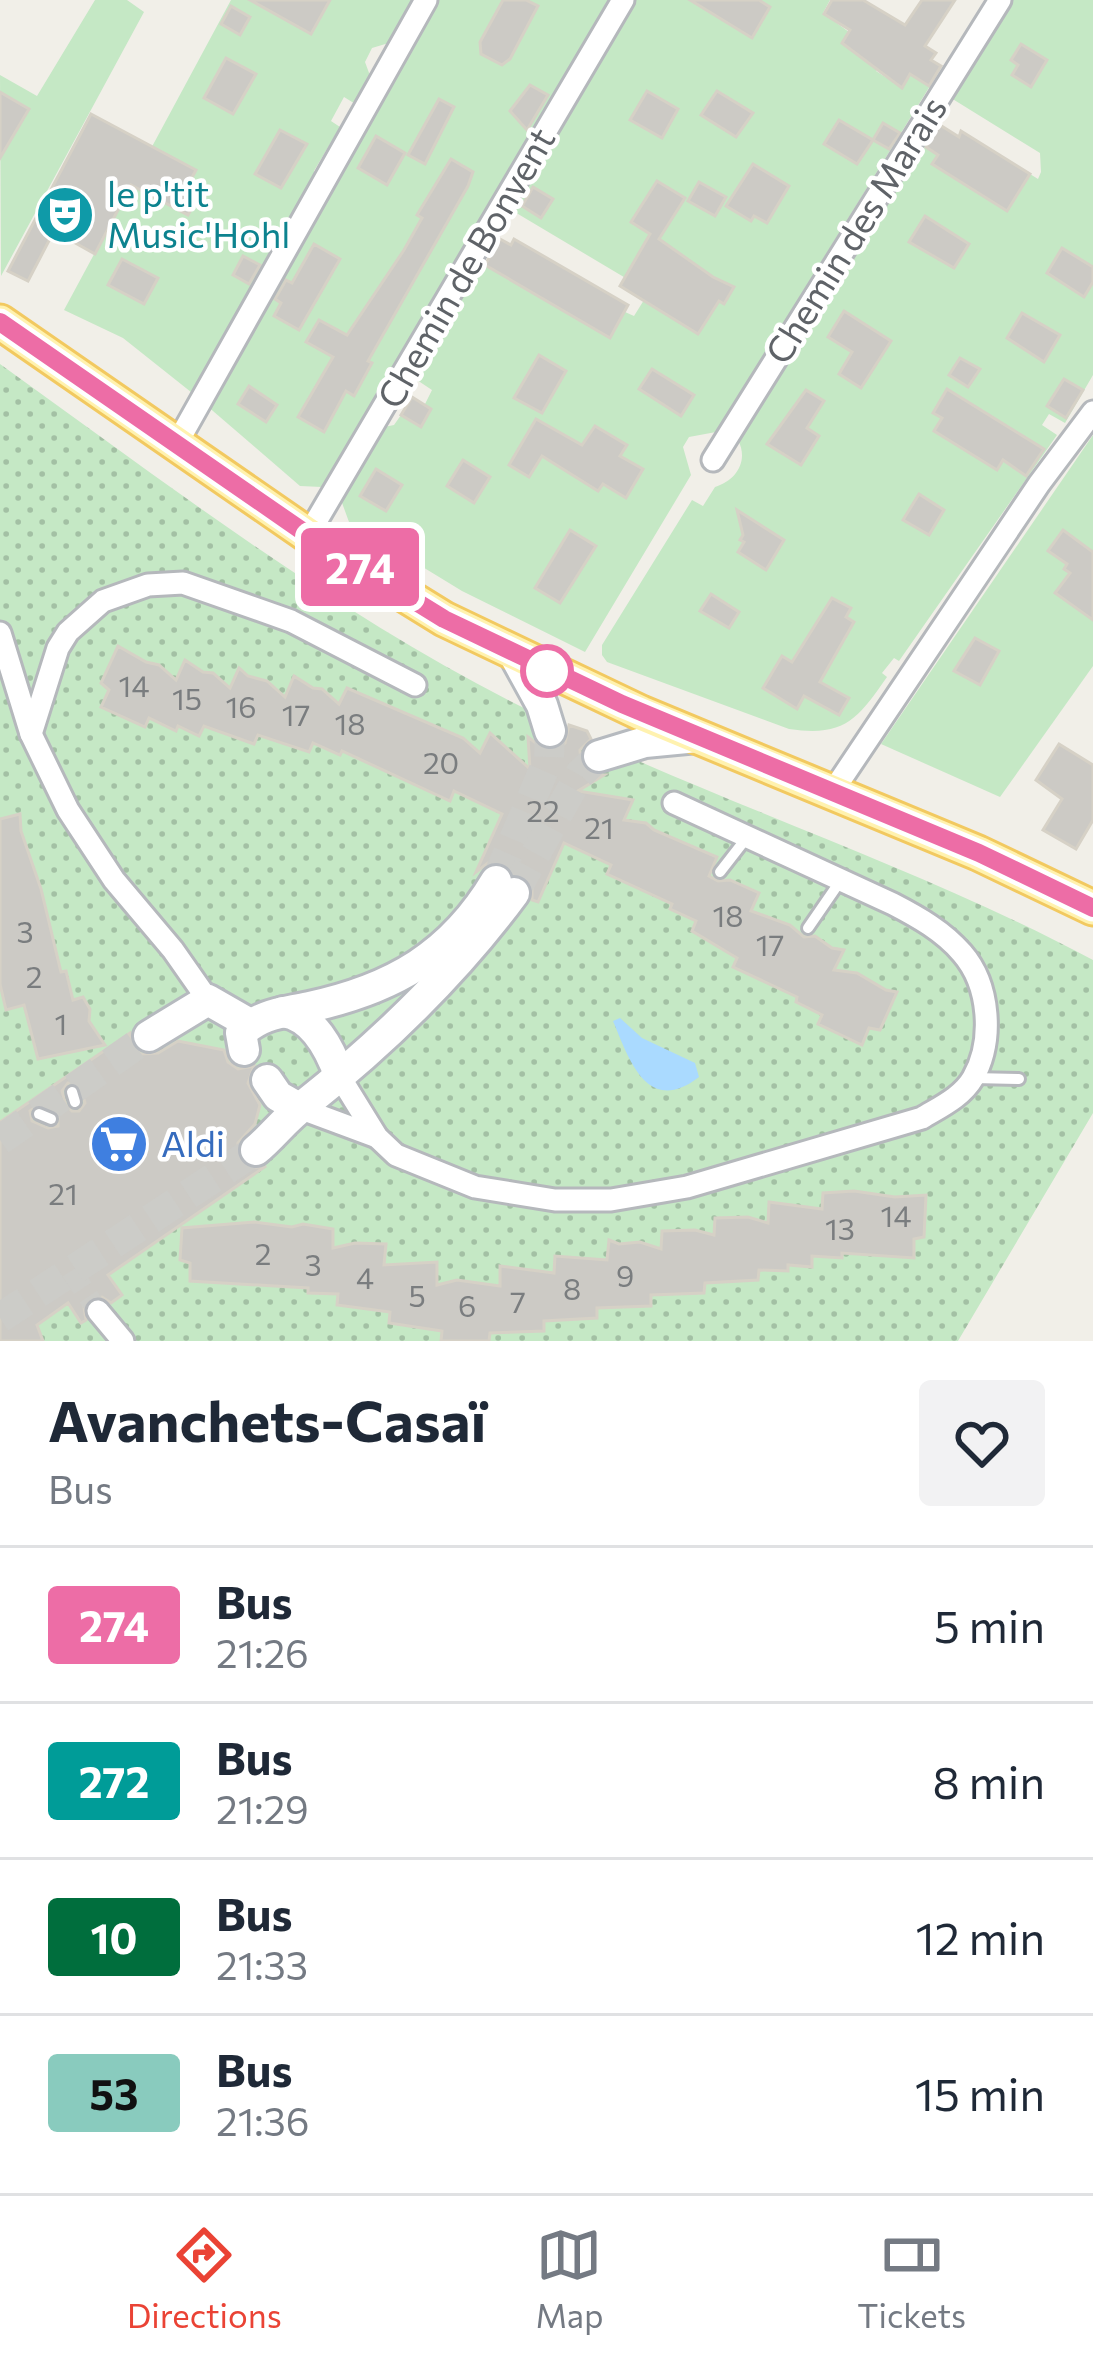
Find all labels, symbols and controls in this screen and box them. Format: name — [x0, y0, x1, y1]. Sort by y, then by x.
street label: Chemin des Marais — [754, 87, 954, 371]
street label: Chemin de Bonvent — [366, 119, 562, 415]
place label: le p'tit Music'Hohl — [107, 170, 290, 255]
theatre icon: le p'tit Music'Hohl — [34, 184, 96, 246]
line badge: 274 — [291, 528, 429, 606]
text: 274 — [325, 541, 395, 593]
unlabelled marker — [522, 646, 572, 696]
house number: 14 — [119, 666, 149, 703]
house number: 15 — [172, 679, 202, 716]
house number: 16 — [225, 687, 257, 724]
house number: 17 — [282, 695, 310, 732]
house number: 18 — [334, 704, 366, 741]
house number: 20 — [423, 743, 459, 780]
house number: 22 — [526, 791, 560, 828]
house number: 21 — [584, 808, 614, 845]
house number: 18 — [712, 896, 744, 933]
house number: 3 — [16, 912, 34, 949]
house number: 17 — [756, 925, 784, 962]
house number: 2 — [26, 957, 42, 994]
house number: 1 — [55, 1004, 67, 1041]
supermarket icon: Aldi — [88, 1113, 150, 1175]
place label: Aldi — [161, 1120, 225, 1164]
house number: 21 — [48, 1174, 78, 1211]
house number: 14 — [881, 1196, 911, 1233]
house number: 13 — [825, 1209, 855, 1246]
house number: 2 — [255, 1234, 271, 1271]
house number: 3 — [304, 1245, 322, 1282]
house number: 9 — [616, 1256, 634, 1293]
house number: 4 — [356, 1258, 374, 1295]
house number: 8 — [563, 1269, 581, 1306]
house number: 5 — [408, 1276, 426, 1313]
house number: 7 — [510, 1282, 526, 1319]
house number: 6 — [458, 1286, 476, 1323]
button: heart — [919, 1380, 1045, 1506]
text: Avanchets-Casaï — [48, 1384, 486, 1454]
text: Bus — [48, 1464, 113, 1512]
text: Bus — [216, 1573, 292, 1628]
text: 5 min — [934, 1597, 1045, 1652]
text: 274 — [79, 1599, 149, 1651]
text: 21:26 — [216, 1628, 309, 1676]
text: Bus — [216, 1729, 292, 1784]
text: 8 min — [932, 1753, 1045, 1808]
text: 272 — [79, 1755, 149, 1807]
text: 21:29 — [216, 1784, 309, 1832]
text: Bus — [216, 1885, 292, 1940]
text: 12 min — [916, 1909, 1045, 1964]
text: 10 — [91, 1911, 137, 1963]
text: 21:33 — [216, 1940, 308, 1988]
text: Bus — [216, 2041, 292, 2096]
text: 15 min — [915, 2065, 1045, 2120]
text: 53 — [90, 2067, 138, 2119]
text: 21:36 — [216, 2096, 309, 2144]
tab: Directions — [127, 2222, 282, 2335]
tab: Map — [535, 2222, 604, 2335]
tab: Tickets — [857, 2222, 966, 2335]

